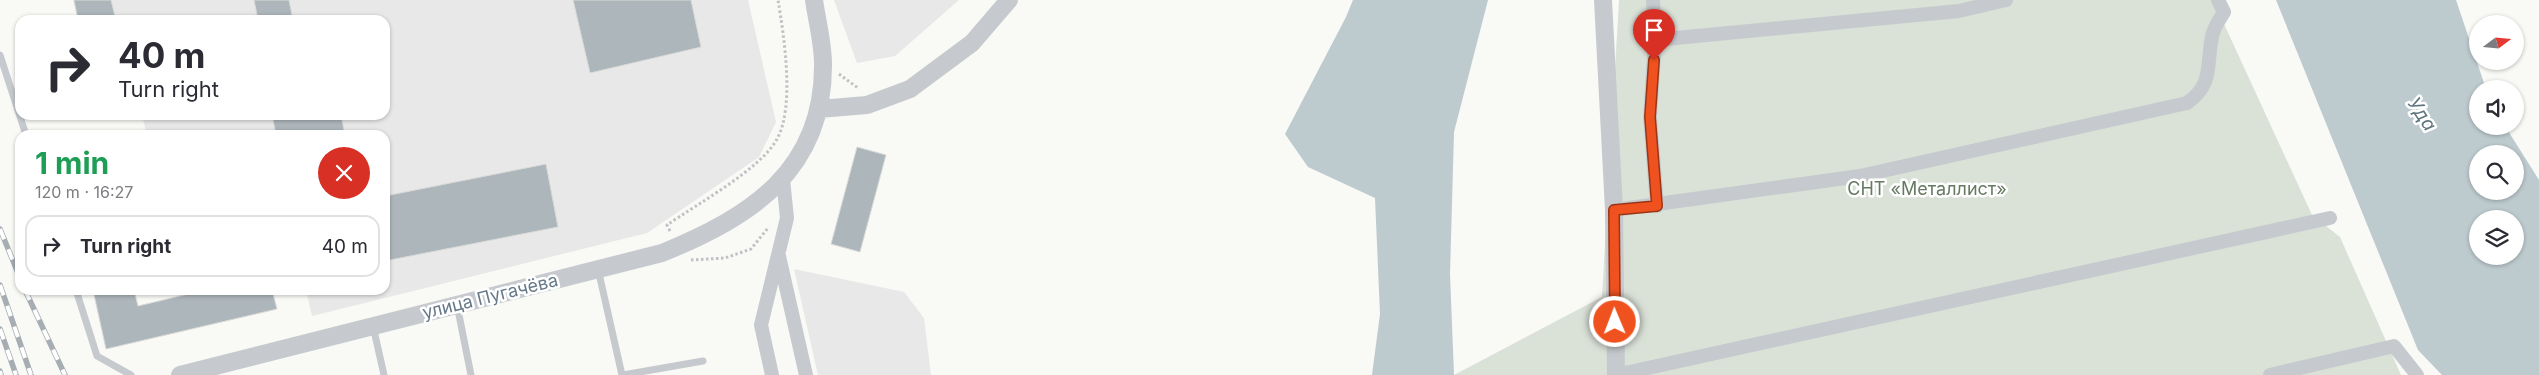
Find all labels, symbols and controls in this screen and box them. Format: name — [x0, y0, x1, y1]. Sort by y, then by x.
pin — [1633, 9, 1675, 60]
north arrow — [2469, 15, 2524, 70]
map controls — [2469, 15, 2524, 265]
icon: arrive — [1640, 16, 1668, 44]
text: 40 m — [118, 34, 206, 76]
icon: right — [35, 35, 100, 100]
text: Turn right — [118, 76, 219, 102]
button: sound — [2469, 80, 2524, 135]
water label: Уда — [2403, 93, 2442, 135]
text: 1 min — [35, 145, 109, 181]
button: search — [2469, 145, 2524, 200]
button: close — [318, 147, 370, 199]
park label: СНТ «Металлист» — [1847, 178, 2007, 199]
text: 120 m · 16:27 — [35, 182, 133, 202]
button: layers — [2469, 210, 2524, 265]
icon: right — [37, 232, 65, 260]
text: Turn right — [80, 235, 171, 258]
text: 40 m — [322, 235, 368, 258]
street label: улица Пугачёва — [420, 269, 560, 323]
position arrow — [1588, 295, 1640, 347]

